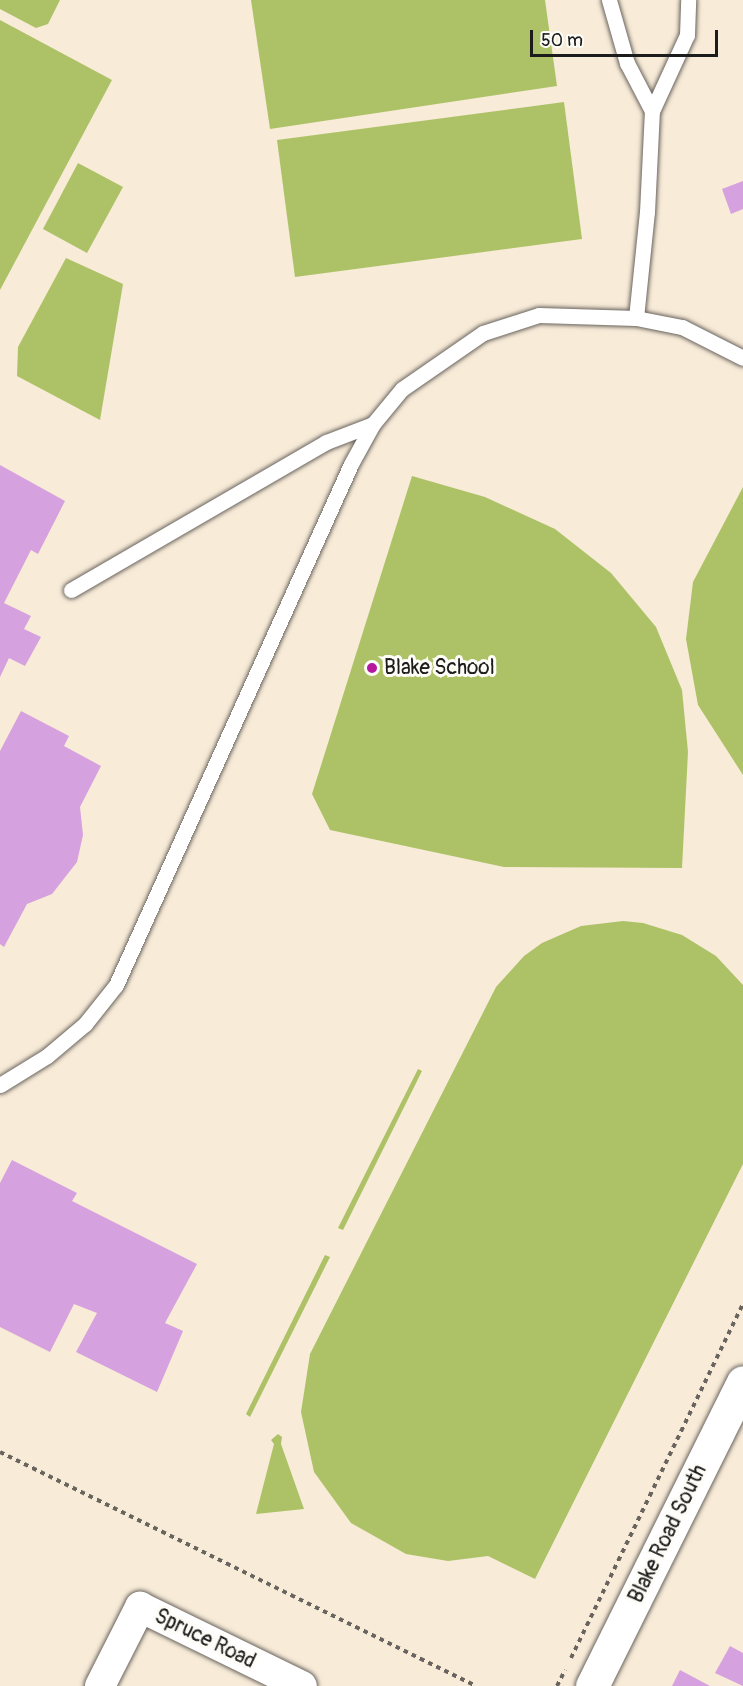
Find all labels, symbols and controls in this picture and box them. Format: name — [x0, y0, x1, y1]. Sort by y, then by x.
scale bar — [533, 18, 720, 56]
text: 50 m — [541, 29, 583, 52]
place label: Blake School — [384, 655, 495, 681]
marker: Blake School — [365, 661, 379, 675]
street label: Blake Road South — [624, 1461, 712, 1607]
street label: Spruce Road — [150, 1604, 260, 1674]

